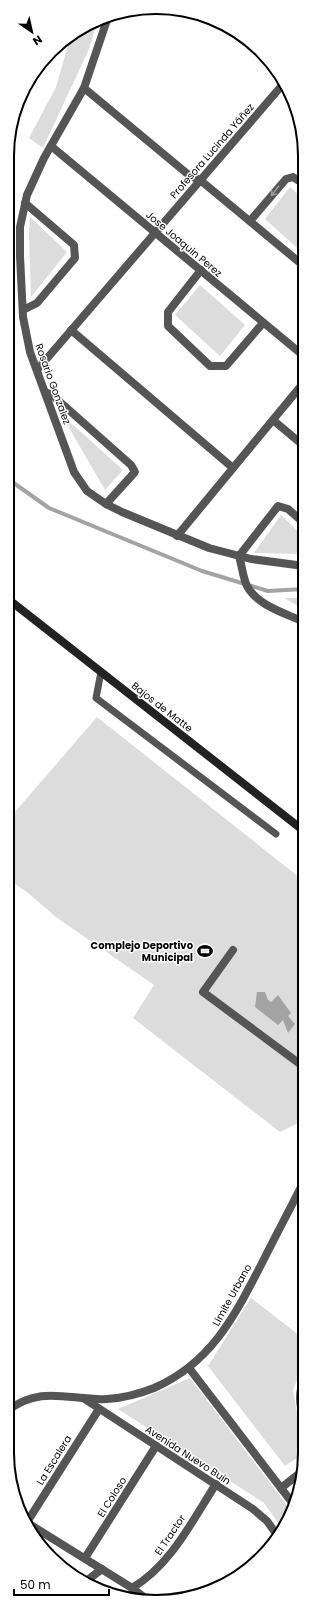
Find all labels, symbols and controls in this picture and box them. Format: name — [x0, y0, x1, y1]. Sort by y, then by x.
north arrow — [12, 12, 52, 52]
text: N — [30, 31, 45, 49]
street label: Profesora Lucinda Yáñez — [166, 100, 258, 202]
one-way arrow — [270, 186, 279, 197]
street label: Jose Joaquin Perez — [143, 208, 226, 281]
street label: Rosario Gonzalez — [31, 342, 75, 427]
street label: Bajos de Matte — [128, 678, 196, 736]
place label: Complejo Deportivo Municipal — [91, 938, 194, 965]
sports icon: Complejo Deportivo Municipal — [196, 942, 214, 960]
street label: Límite Urbano — [209, 1261, 255, 1329]
street label: Avenida Nuevo Buin — [142, 1422, 234, 1488]
street label: La Escalera — [33, 1432, 75, 1488]
street label: El Coloso — [94, 1474, 130, 1520]
street label: El Tractor — [151, 1512, 189, 1558]
scale bar — [14, 1571, 109, 1597]
text: 50 m — [20, 1576, 51, 1593]

